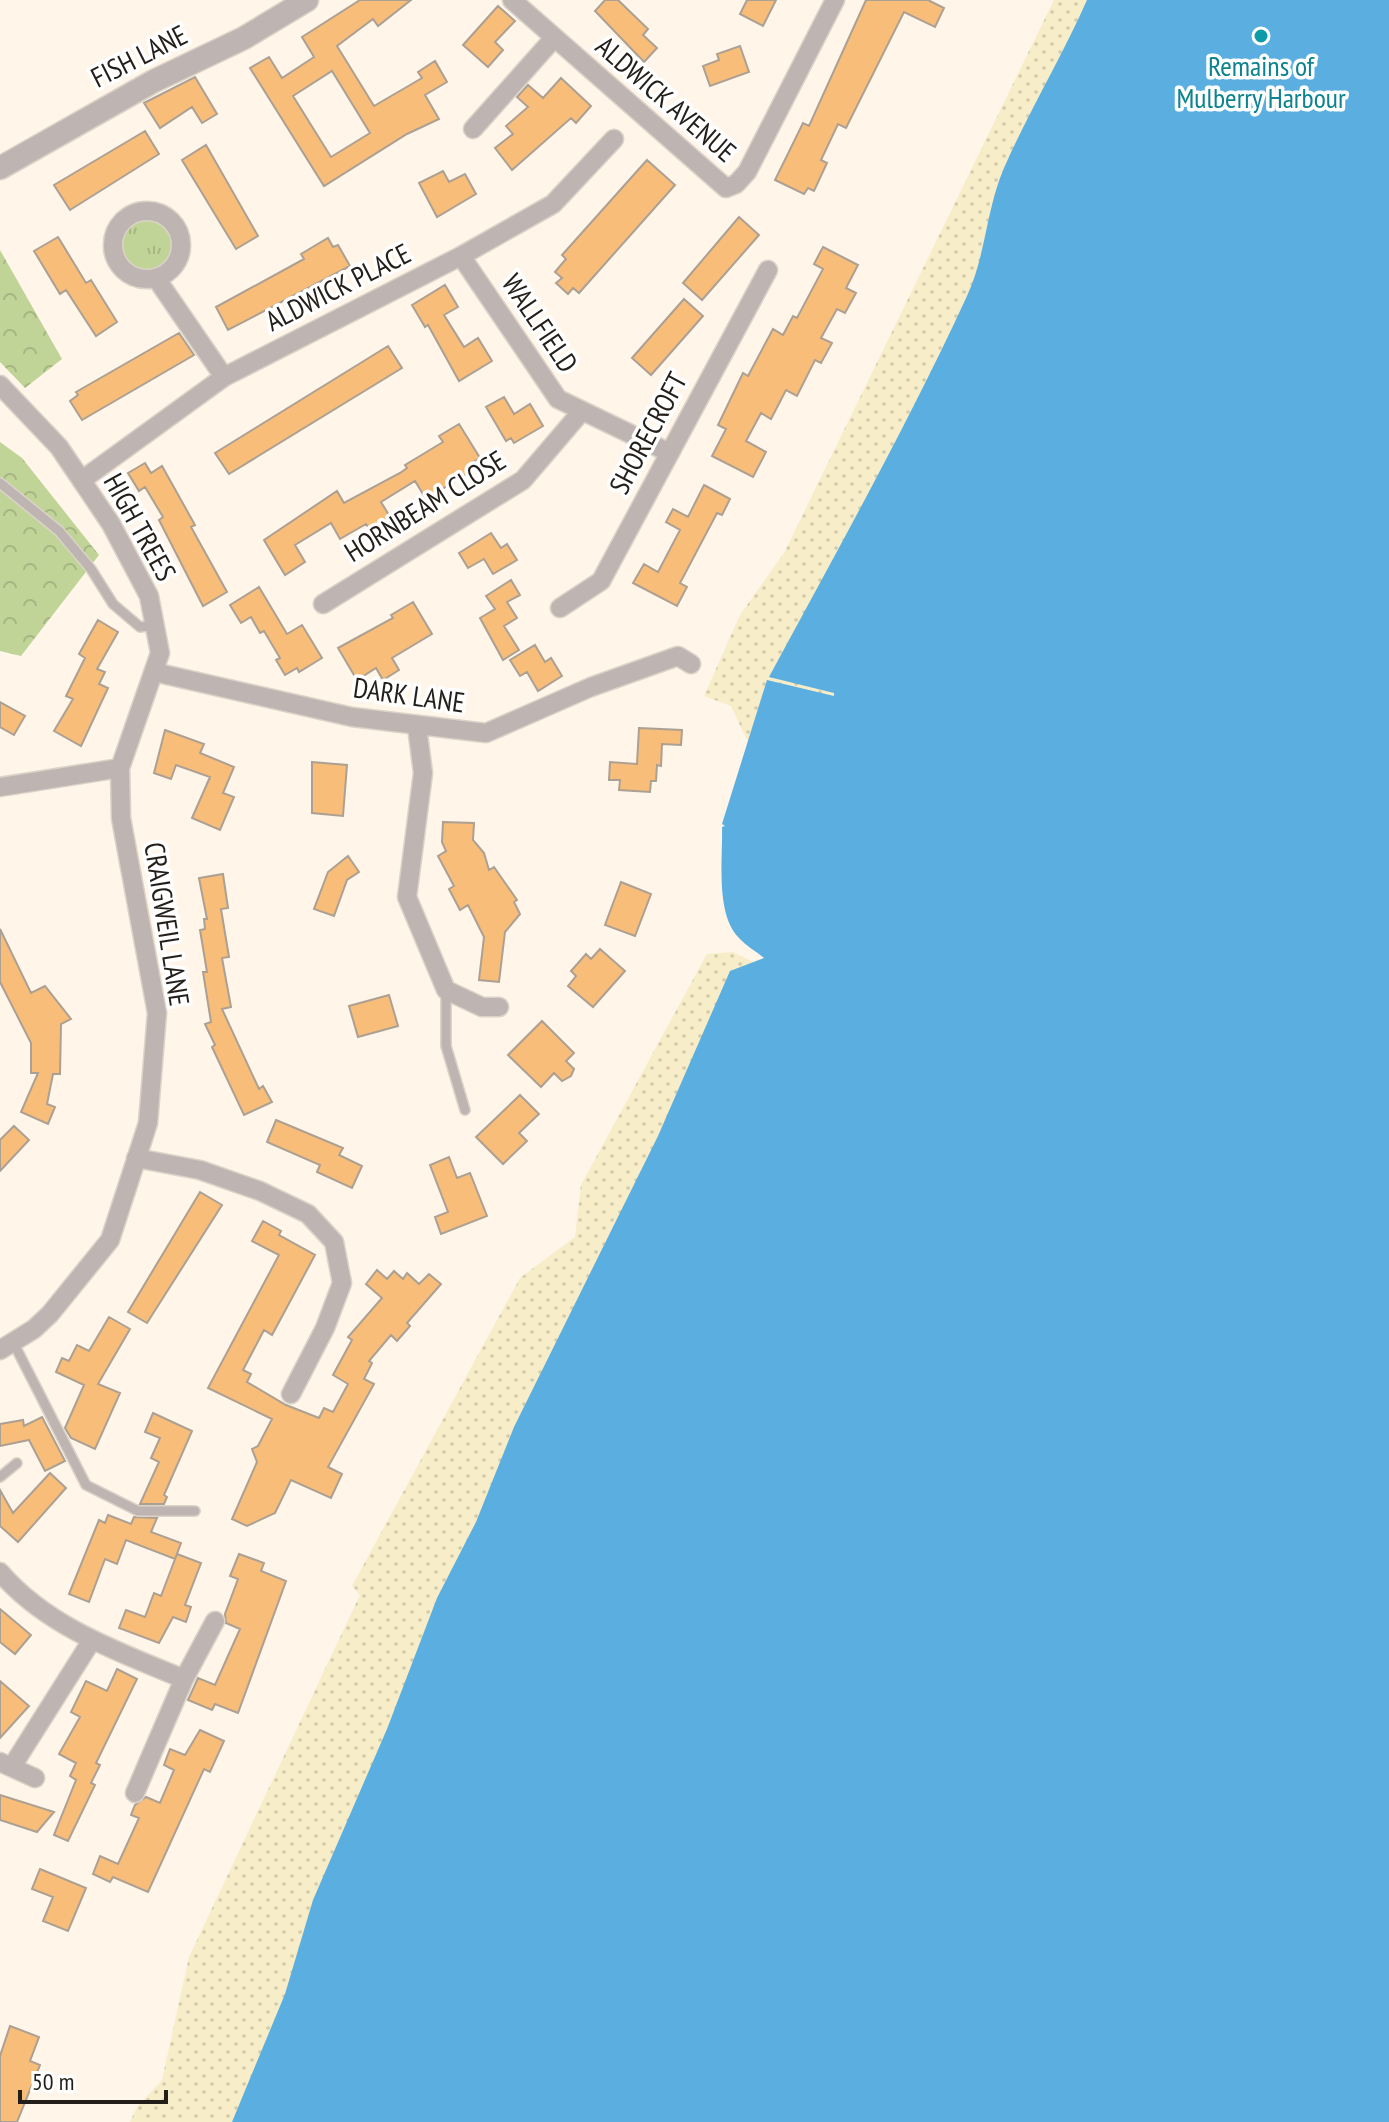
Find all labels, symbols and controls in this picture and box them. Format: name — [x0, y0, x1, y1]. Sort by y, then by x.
street label: FISH LANE — [84, 16, 193, 95]
street label: ALDWICK AVENUE — [588, 27, 744, 170]
marker: Remains of Mulberry Harbour — [1252, 27, 1270, 45]
place label: Remains of Mulberry Harbour — [1176, 47, 1346, 116]
street label: ALDWICK PLACE — [259, 234, 417, 339]
street label: WALLFIELD — [494, 266, 587, 379]
street label: SHORECROFT — [600, 365, 695, 500]
street label: HORNBEAM CLOSE — [337, 441, 512, 570]
street label: HIGH TREES — [96, 466, 185, 587]
street label: DARK LANE — [351, 668, 467, 721]
street label: CRAIGWEIL LANE — [136, 839, 199, 1008]
scale bar — [20, 2054, 166, 2104]
text: 50 m — [32, 2066, 74, 2097]

